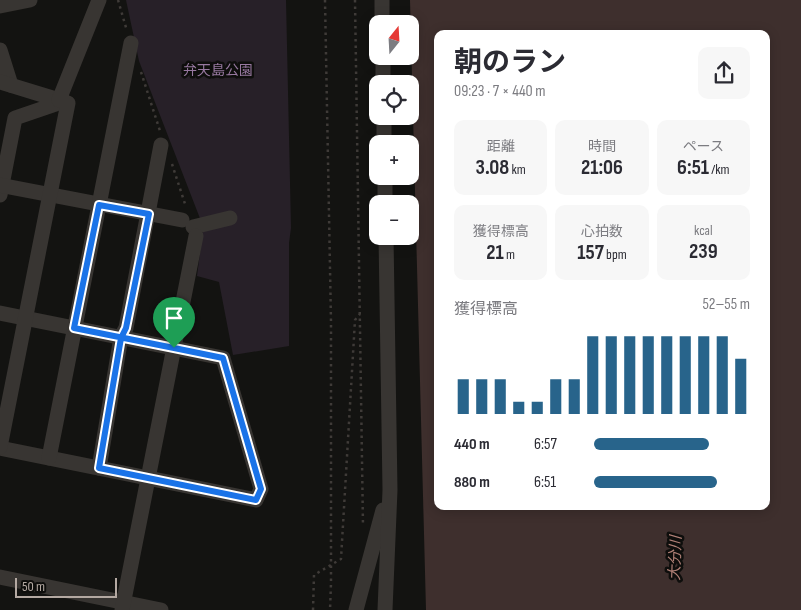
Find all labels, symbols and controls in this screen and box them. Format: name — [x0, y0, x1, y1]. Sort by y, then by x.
north arrow — [369, 15, 419, 65]
map controls — [369, 15, 419, 245]
text: 朝のラン — [454, 46, 566, 79]
button: share — [698, 47, 750, 99]
park label: 弁天島公園 — [183, 62, 253, 79]
button: locate — [369, 75, 419, 125]
text: 09:23 · 7 × 440 m — [454, 82, 546, 101]
button: + — [369, 135, 419, 185]
text: 距離 — [487, 138, 515, 155]
text: 時間 — [588, 138, 616, 155]
text: ペース — [683, 138, 724, 155]
text: 3.08 — [476, 155, 509, 180]
text: 21:06 — [581, 155, 623, 180]
text: 6:51 — [677, 155, 709, 180]
text: km — [509, 161, 526, 178]
text: /km — [709, 161, 730, 178]
button: − — [369, 195, 419, 245]
text: kcal — [694, 222, 713, 239]
text: 獲得標高 — [473, 223, 529, 240]
text: 心拍数 — [581, 223, 623, 240]
text: 239 — [689, 239, 718, 264]
text: 21 — [486, 240, 504, 265]
text: 157 — [577, 240, 604, 265]
text: m — [504, 246, 515, 263]
text: bpm — [604, 246, 627, 263]
text: 52–55 m — [702, 295, 750, 314]
pin — [153, 297, 195, 348]
text: 獲得標高 — [454, 300, 518, 319]
icon: arrive — [160, 304, 188, 332]
text: 440 m — [454, 435, 490, 454]
text: 6:57 — [534, 435, 557, 454]
text: 880 m — [454, 473, 490, 492]
text: 6:51 — [534, 473, 556, 492]
water label: 大分川 — [665, 533, 686, 581]
scale bar — [15, 575, 118, 598]
text: 50 m — [22, 578, 45, 595]

